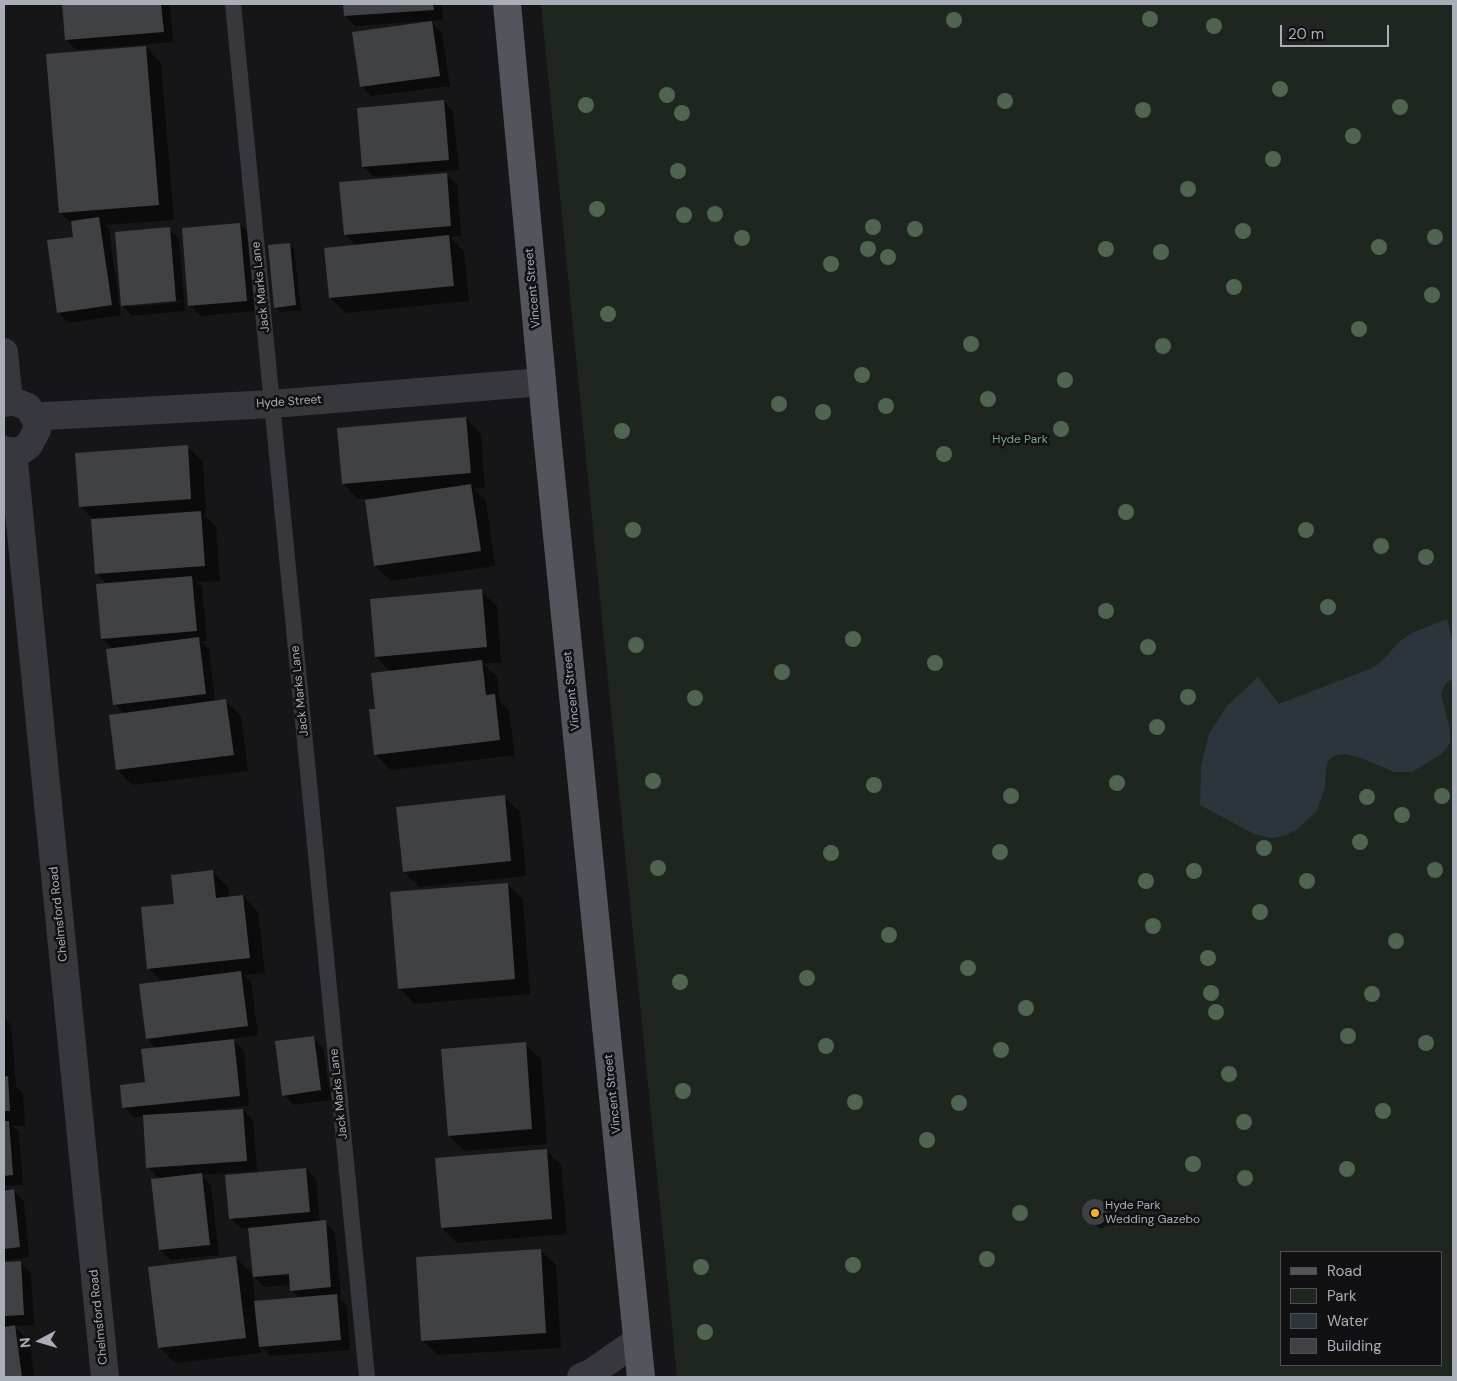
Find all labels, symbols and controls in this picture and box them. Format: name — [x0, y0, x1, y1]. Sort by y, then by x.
scale bar — [1282, 15, 1391, 47]
text: 20 m — [1288, 24, 1324, 44]
street label: Jack Marks Lane — [249, 241, 273, 333]
street label: Vincent Street — [522, 247, 544, 329]
street label: Hyde Street — [256, 393, 322, 411]
park label: Hyde Park — [992, 433, 1048, 447]
street label: Jack Marks Lane — [288, 645, 312, 737]
street label: Vincent Street — [561, 650, 583, 732]
street label: Chelmsford Road — [47, 866, 71, 962]
street label: Jack Marks Lane — [327, 1048, 351, 1140]
street label: Vincent Street — [602, 1053, 624, 1135]
place label: Hyde Park Wedding Gazebo — [1105, 1199, 1200, 1227]
marker: Hyde Park Wedding Gazebo — [1089, 1207, 1101, 1219]
legend — [1280, 1251, 1442, 1366]
text: Road — [1327, 1261, 1362, 1281]
street label: Chelmsford Road — [87, 1269, 111, 1365]
text: Park — [1327, 1286, 1357, 1306]
text: Water — [1327, 1311, 1368, 1331]
north arrow — [15, 1316, 65, 1366]
text: Building — [1327, 1336, 1382, 1356]
text: N — [16, 1337, 35, 1349]

